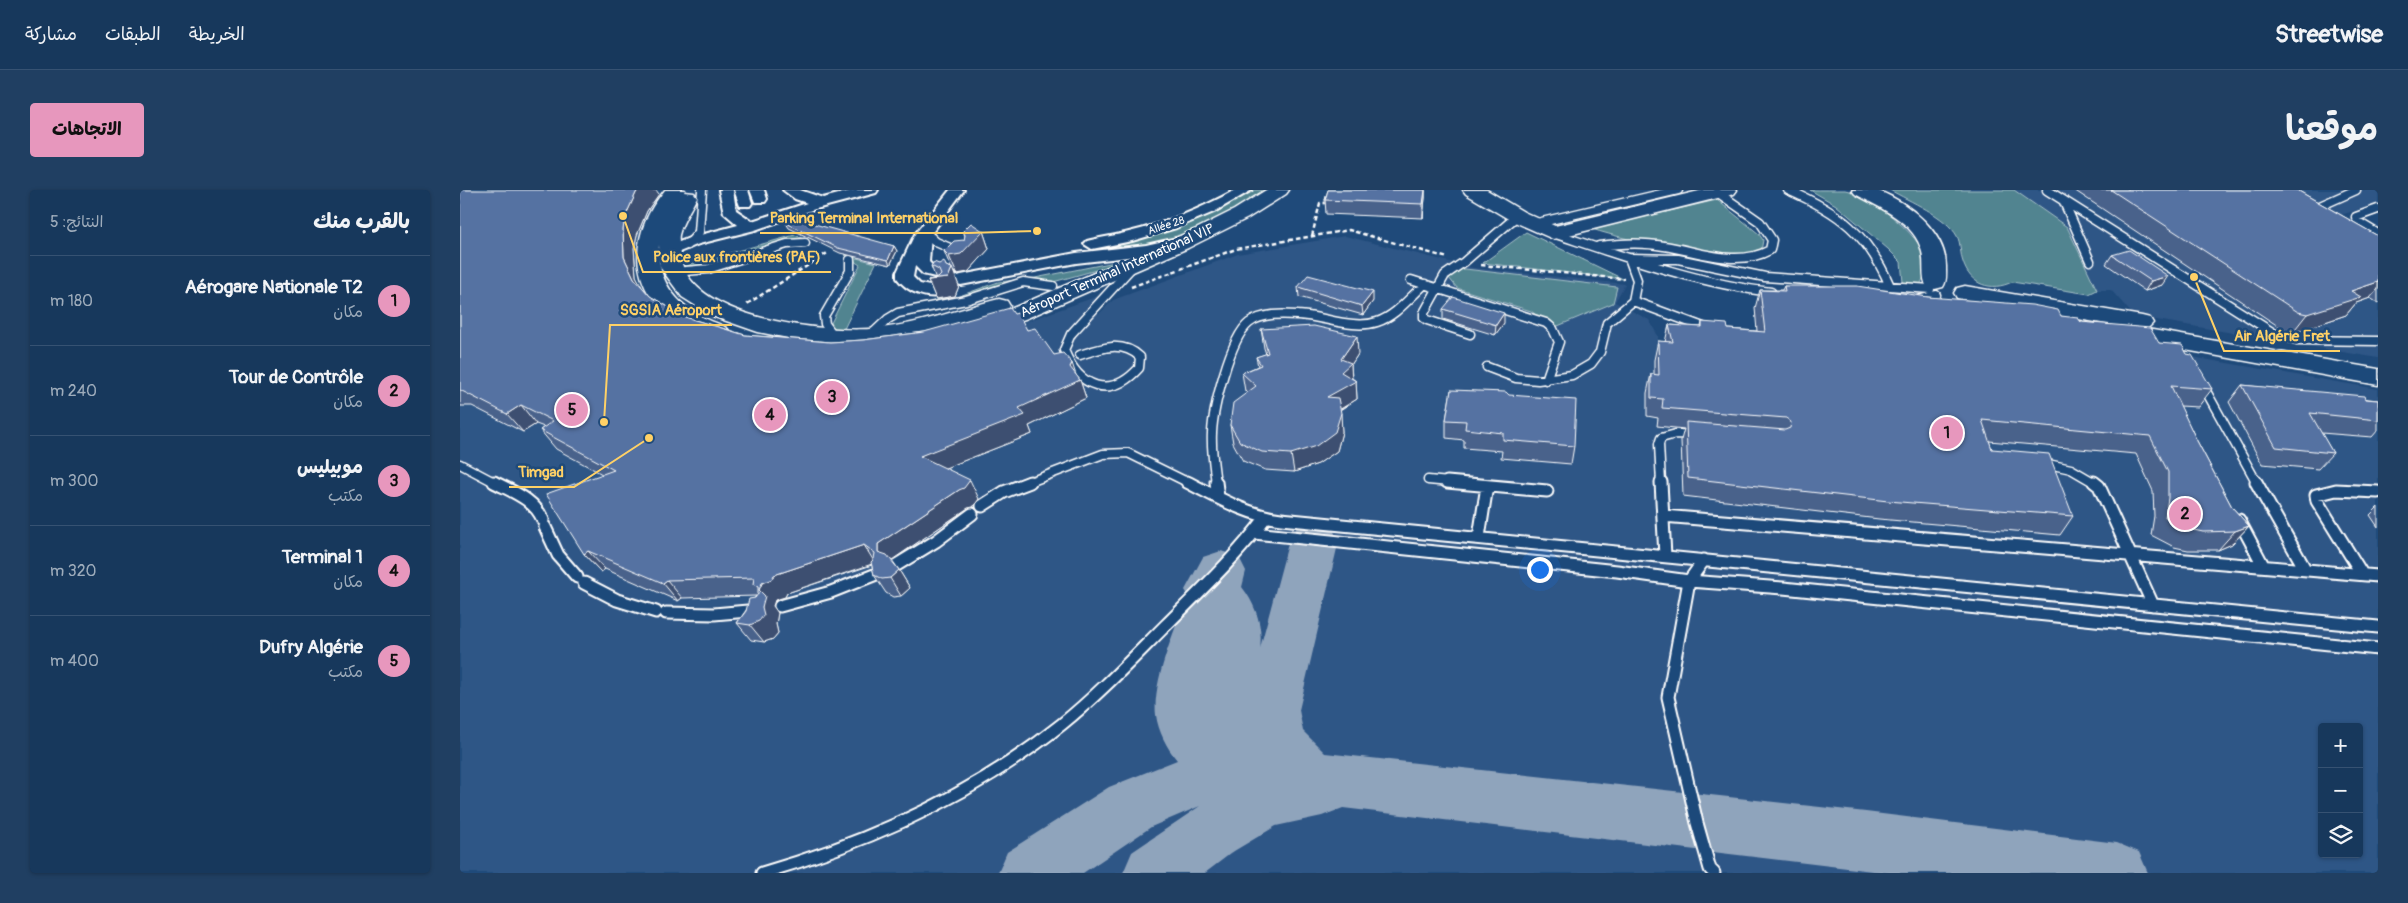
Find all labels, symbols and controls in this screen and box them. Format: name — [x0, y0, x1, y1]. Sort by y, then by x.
text: Streetwise — [2275, 20, 2383, 49]
text: مشاركة — [25, 23, 77, 46]
text: الطبقات — [105, 23, 161, 46]
text: الخريطة — [189, 23, 245, 46]
button: الاتجاهات — [30, 103, 144, 157]
text: موقعنا — [2285, 107, 2378, 151]
callout: Parking Terminal International — [760, 203, 968, 233]
text: بالقرب منك — [313, 208, 410, 235]
text: Parking Terminal International — [770, 209, 958, 228]
text: النتائج: 5 — [50, 212, 103, 232]
street label: Allée 28 — [1146, 213, 1187, 237]
street label: Aéroport Terminal International VIP — [1017, 220, 1217, 321]
callout: Police aux frontières (PAF) — [643, 242, 831, 272]
text: Police aux frontières (PAF) — [653, 248, 821, 267]
text: Aérogare Nationale T2 — [185, 275, 363, 299]
text: 180 m — [50, 291, 93, 311]
text: 1 — [391, 291, 397, 311]
callout: SGSIA Aéroport — [610, 295, 732, 325]
text: SGSIA Aéroport — [620, 301, 723, 320]
text: مكان — [333, 302, 363, 322]
callout: Air Algérie Fret — [2224, 321, 2340, 351]
text: Air Algérie Fret — [2234, 327, 2331, 346]
text: Tour de Contrôle — [229, 365, 363, 389]
pin: 3 — [816, 378, 848, 416]
text: 240 m — [50, 381, 97, 401]
text: 2 — [390, 381, 398, 401]
pin: 5 — [556, 391, 588, 429]
text: مكان — [333, 392, 363, 412]
pin: 4 — [754, 396, 786, 434]
pin: 1 — [1931, 414, 1963, 452]
text: موبيليس — [297, 455, 363, 479]
callout: Timgad — [509, 457, 574, 487]
text: Timgad — [517, 463, 564, 482]
text: 300 m — [50, 471, 99, 491]
text: 3 — [390, 471, 398, 491]
text: مكتب — [328, 486, 363, 506]
pin: 2 — [2169, 495, 2201, 533]
text: Terminal 1 — [282, 545, 363, 569]
your location — [1527, 557, 1553, 583]
text: 320 m — [50, 561, 97, 581]
text: 4 — [389, 561, 399, 581]
text: مكان — [333, 572, 363, 592]
text: Dufry Algérie — [259, 635, 363, 659]
text: 400 m — [50, 651, 99, 671]
text: 5 — [390, 651, 398, 671]
text: مكتب — [328, 662, 363, 682]
map controls — [2318, 723, 2363, 858]
button: + — [2318, 723, 2363, 768]
button: − — [2318, 768, 2363, 813]
button: layers — [2318, 813, 2363, 858]

